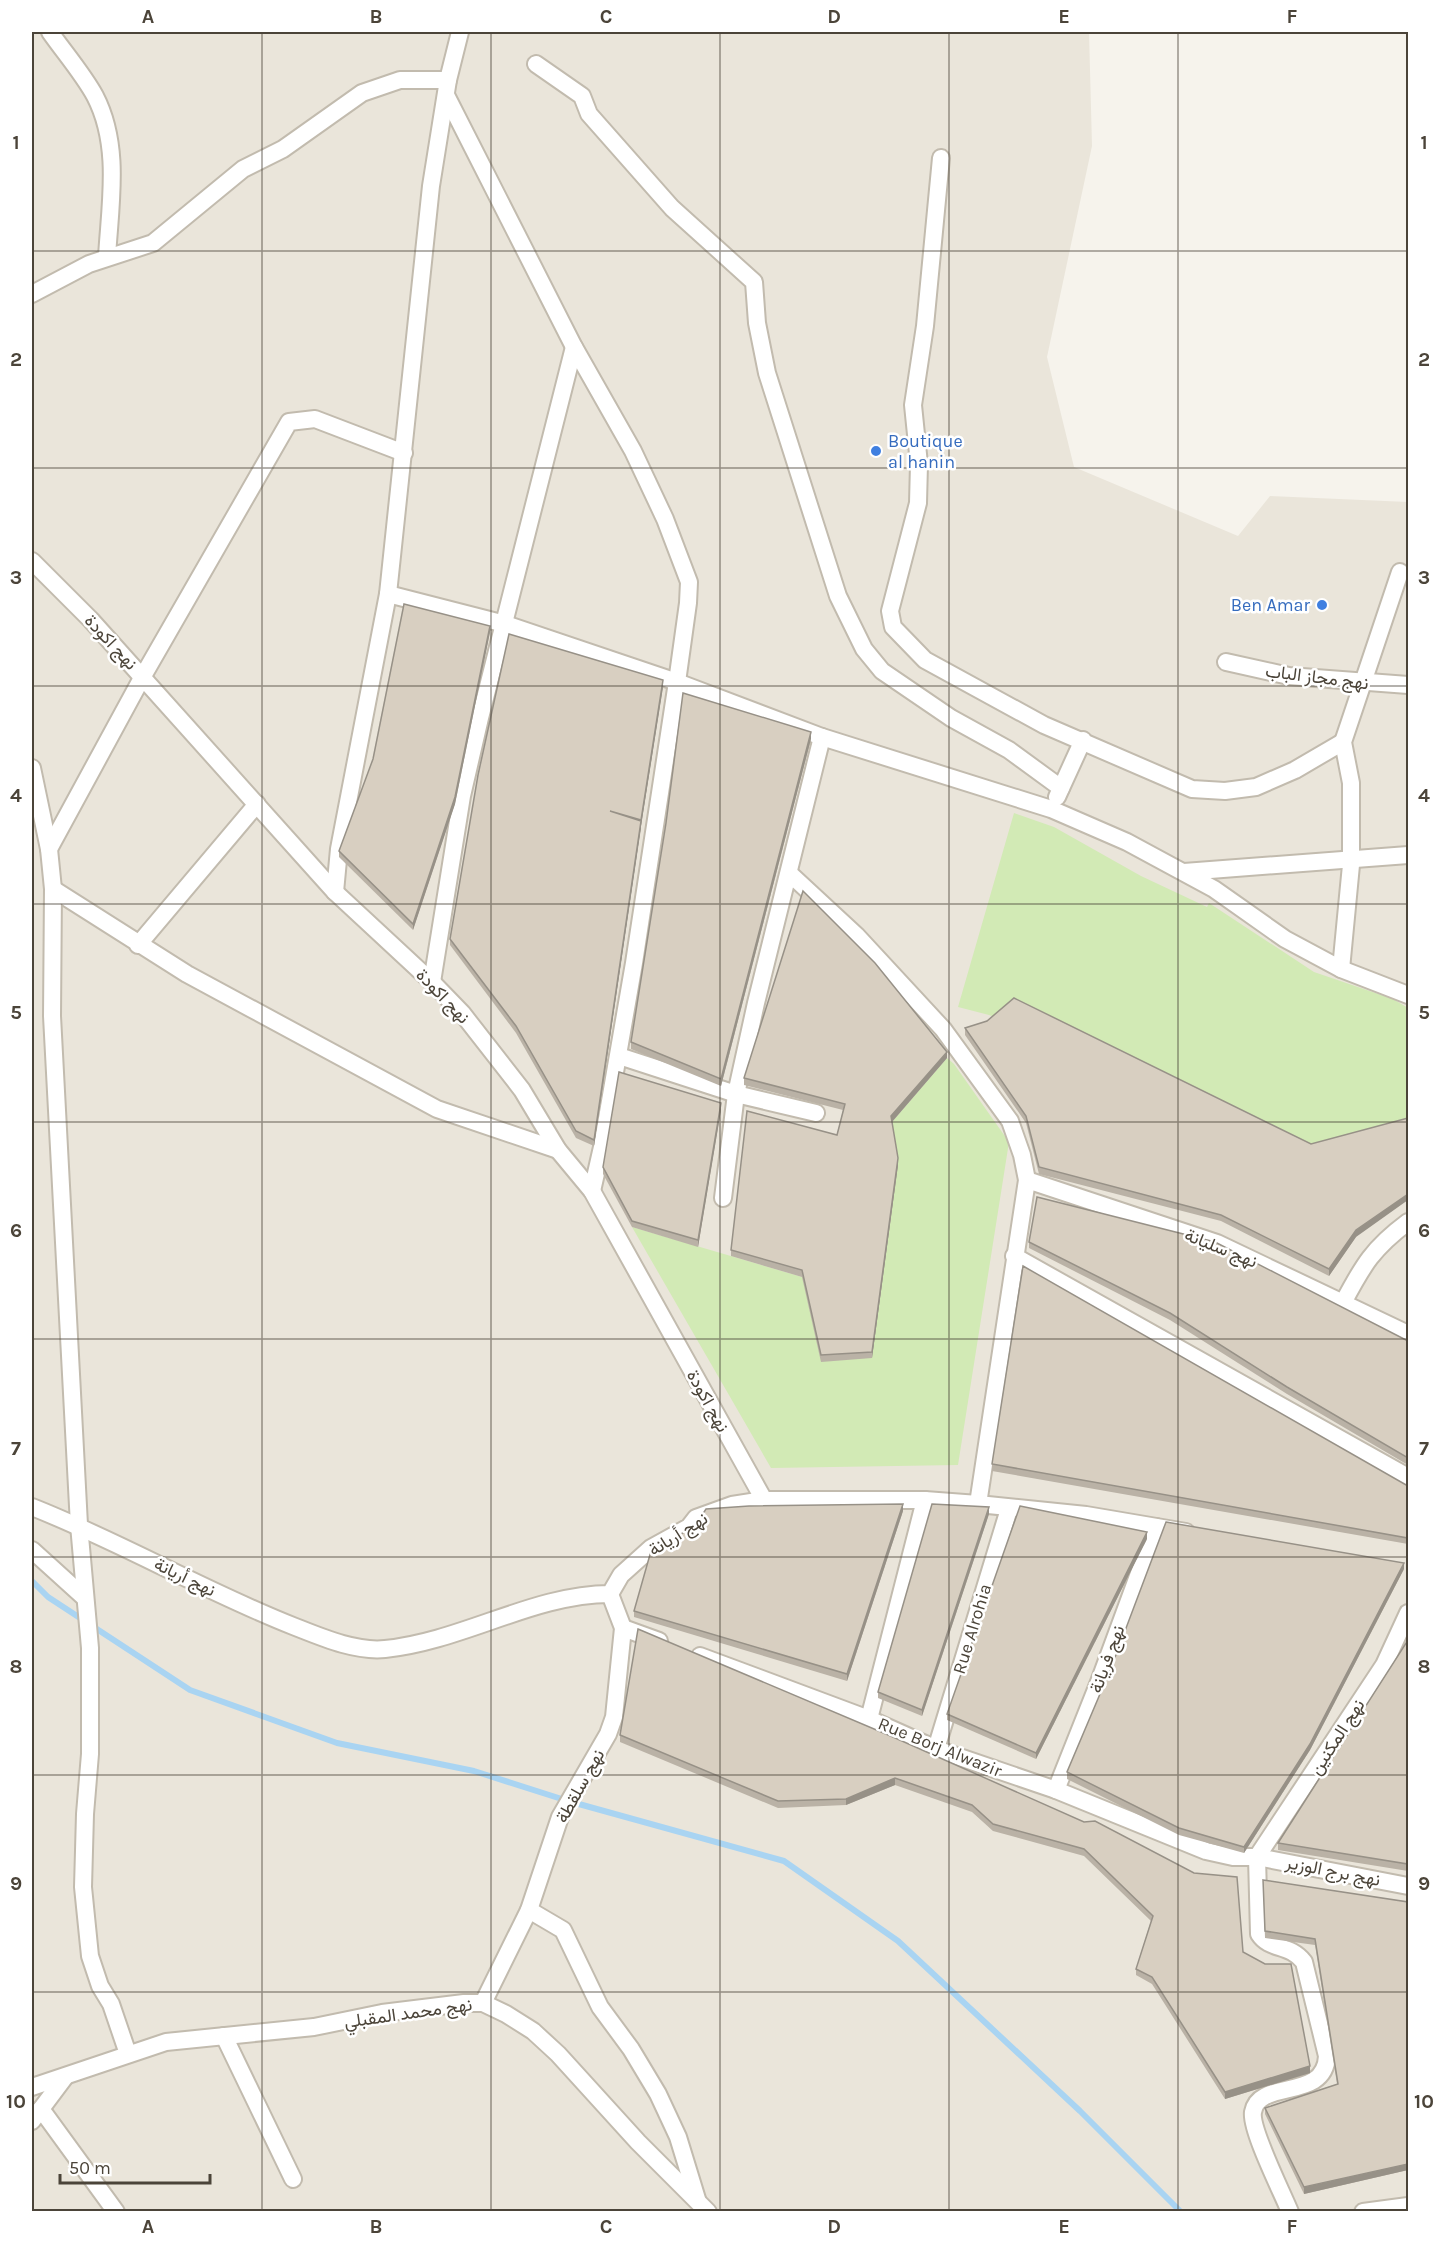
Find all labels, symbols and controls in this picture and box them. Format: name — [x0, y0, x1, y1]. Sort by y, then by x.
text: A — [142, 5, 155, 28]
text: B — [370, 5, 382, 28]
text: C — [600, 5, 612, 28]
text: D — [827, 5, 841, 28]
text: E — [1058, 5, 1070, 28]
text: F — [1287, 5, 1298, 28]
text: 1 — [12, 131, 20, 154]
text: 1 — [1420, 131, 1428, 154]
text: 2 — [10, 348, 22, 371]
text: 2 — [1418, 348, 1430, 371]
place label: Boutique al hanin — [888, 430, 963, 473]
marker: Boutique al hanin — [869, 444, 883, 458]
text: 3 — [10, 566, 22, 589]
text: 3 — [1418, 566, 1430, 589]
place label: Ben Amar — [1231, 594, 1310, 616]
marker: Ben Amar — [1315, 598, 1329, 612]
street label: نهج اكودة — [79, 610, 142, 675]
street label: نهج مجاز الباب — [1264, 660, 1370, 695]
text: 4 — [10, 784, 22, 807]
text: 4 — [1418, 784, 1430, 807]
street label: نهج اكودة — [411, 964, 475, 1029]
text: 5 — [10, 1001, 22, 1024]
text: 5 — [1418, 1001, 1430, 1024]
text: 6 — [10, 1219, 22, 1242]
text: 6 — [1418, 1219, 1430, 1242]
street label: نهج سليانة — [1181, 1223, 1261, 1273]
street label: نهج اكودة — [681, 1366, 734, 1437]
text: 7 — [11, 1437, 21, 1460]
text: 7 — [1419, 1437, 1429, 1460]
street label: نهج أريانة — [644, 1507, 712, 1562]
street label: نهج أريانة — [150, 1553, 219, 1602]
street label: Rue Alrohia — [948, 1581, 996, 1677]
street label: نهج فريانة — [1085, 1622, 1130, 1696]
text: 8 — [10, 1655, 22, 1678]
text: 8 — [1418, 1655, 1430, 1678]
street label: نهج المكنين — [1304, 1695, 1370, 1780]
street label: Rue Borj Alwazir — [875, 1712, 1006, 1782]
street label: نهج سلقطة — [551, 1745, 610, 1827]
street label: نهج برج الوزير — [1283, 1851, 1382, 1892]
text: 9 — [10, 1872, 22, 1895]
text: 9 — [1418, 1872, 1430, 1895]
street label: نهج محمد المقبلي — [343, 1993, 474, 2037]
text: 10 — [6, 2090, 26, 2113]
text: 10 — [1414, 2090, 1434, 2113]
scale bar — [60, 2147, 210, 2185]
text: 50 m — [69, 2157, 111, 2179]
text: A — [142, 2215, 155, 2238]
text: B — [370, 2215, 382, 2238]
text: C — [600, 2215, 612, 2238]
text: D — [827, 2215, 841, 2238]
text: E — [1058, 2215, 1070, 2238]
text: F — [1287, 2215, 1298, 2238]

